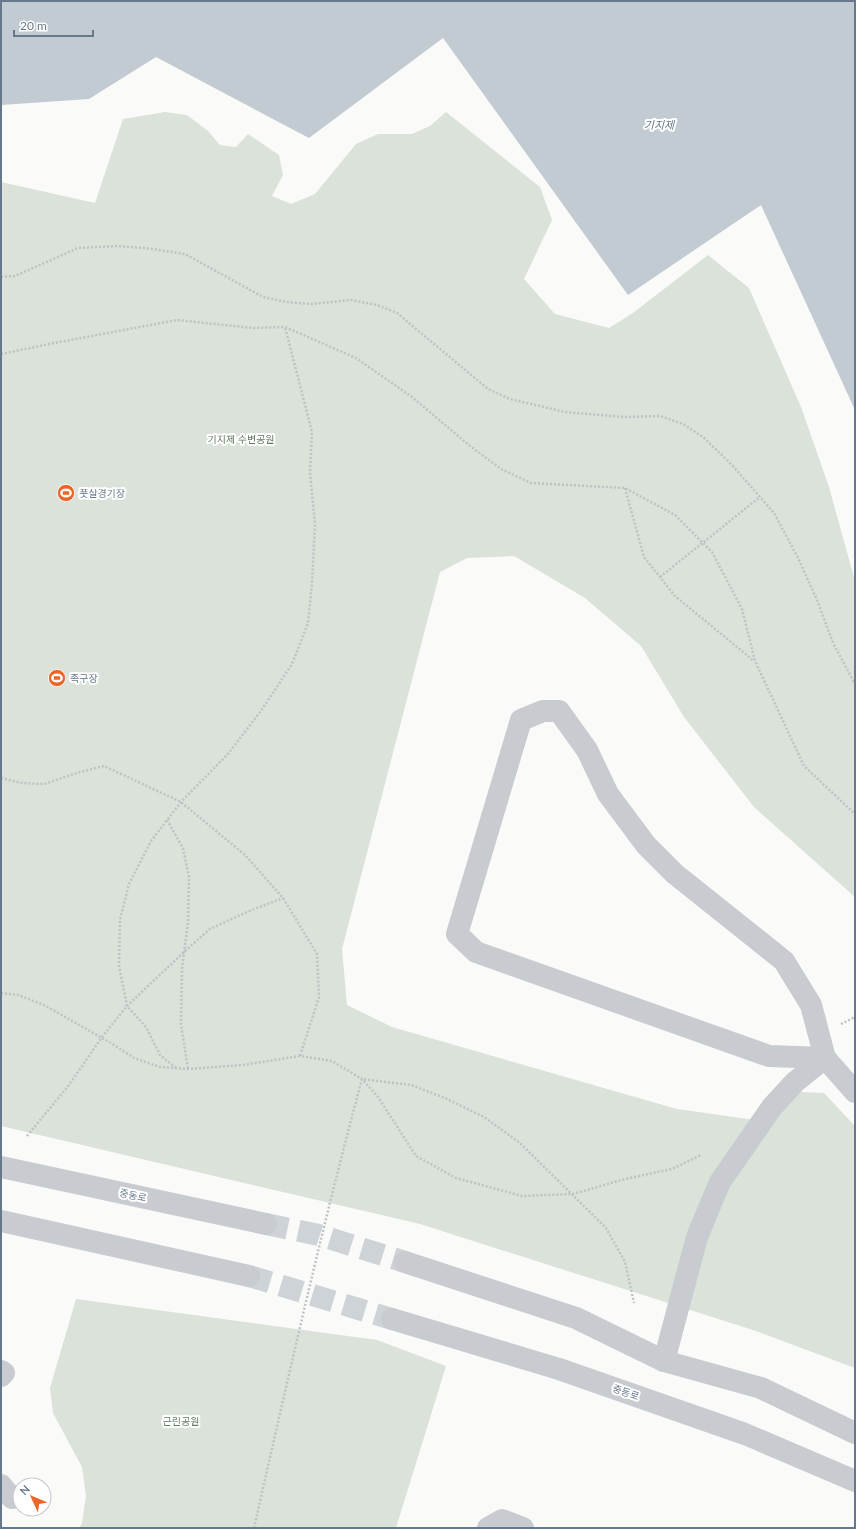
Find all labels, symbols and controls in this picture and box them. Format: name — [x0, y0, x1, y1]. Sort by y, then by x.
scale bar — [14, 12, 93, 38]
text: 20 m — [20, 18, 47, 33]
water label: 기지제 — [644, 118, 676, 131]
park label: 기지제 수변공원 — [208, 433, 274, 445]
sports icon: 풋살경기장 — [56, 483, 76, 503]
place label: 풋살경기장 — [79, 487, 125, 499]
sports icon: 족구장 — [47, 668, 67, 688]
place label: 족구장 — [70, 672, 98, 684]
street label: 중동로 — [118, 1186, 148, 1204]
street label: 중동로 — [611, 1382, 641, 1402]
park label: 근린공원 — [163, 1415, 199, 1427]
north arrow — [12, 1477, 52, 1517]
text: N — [17, 1482, 32, 1497]

